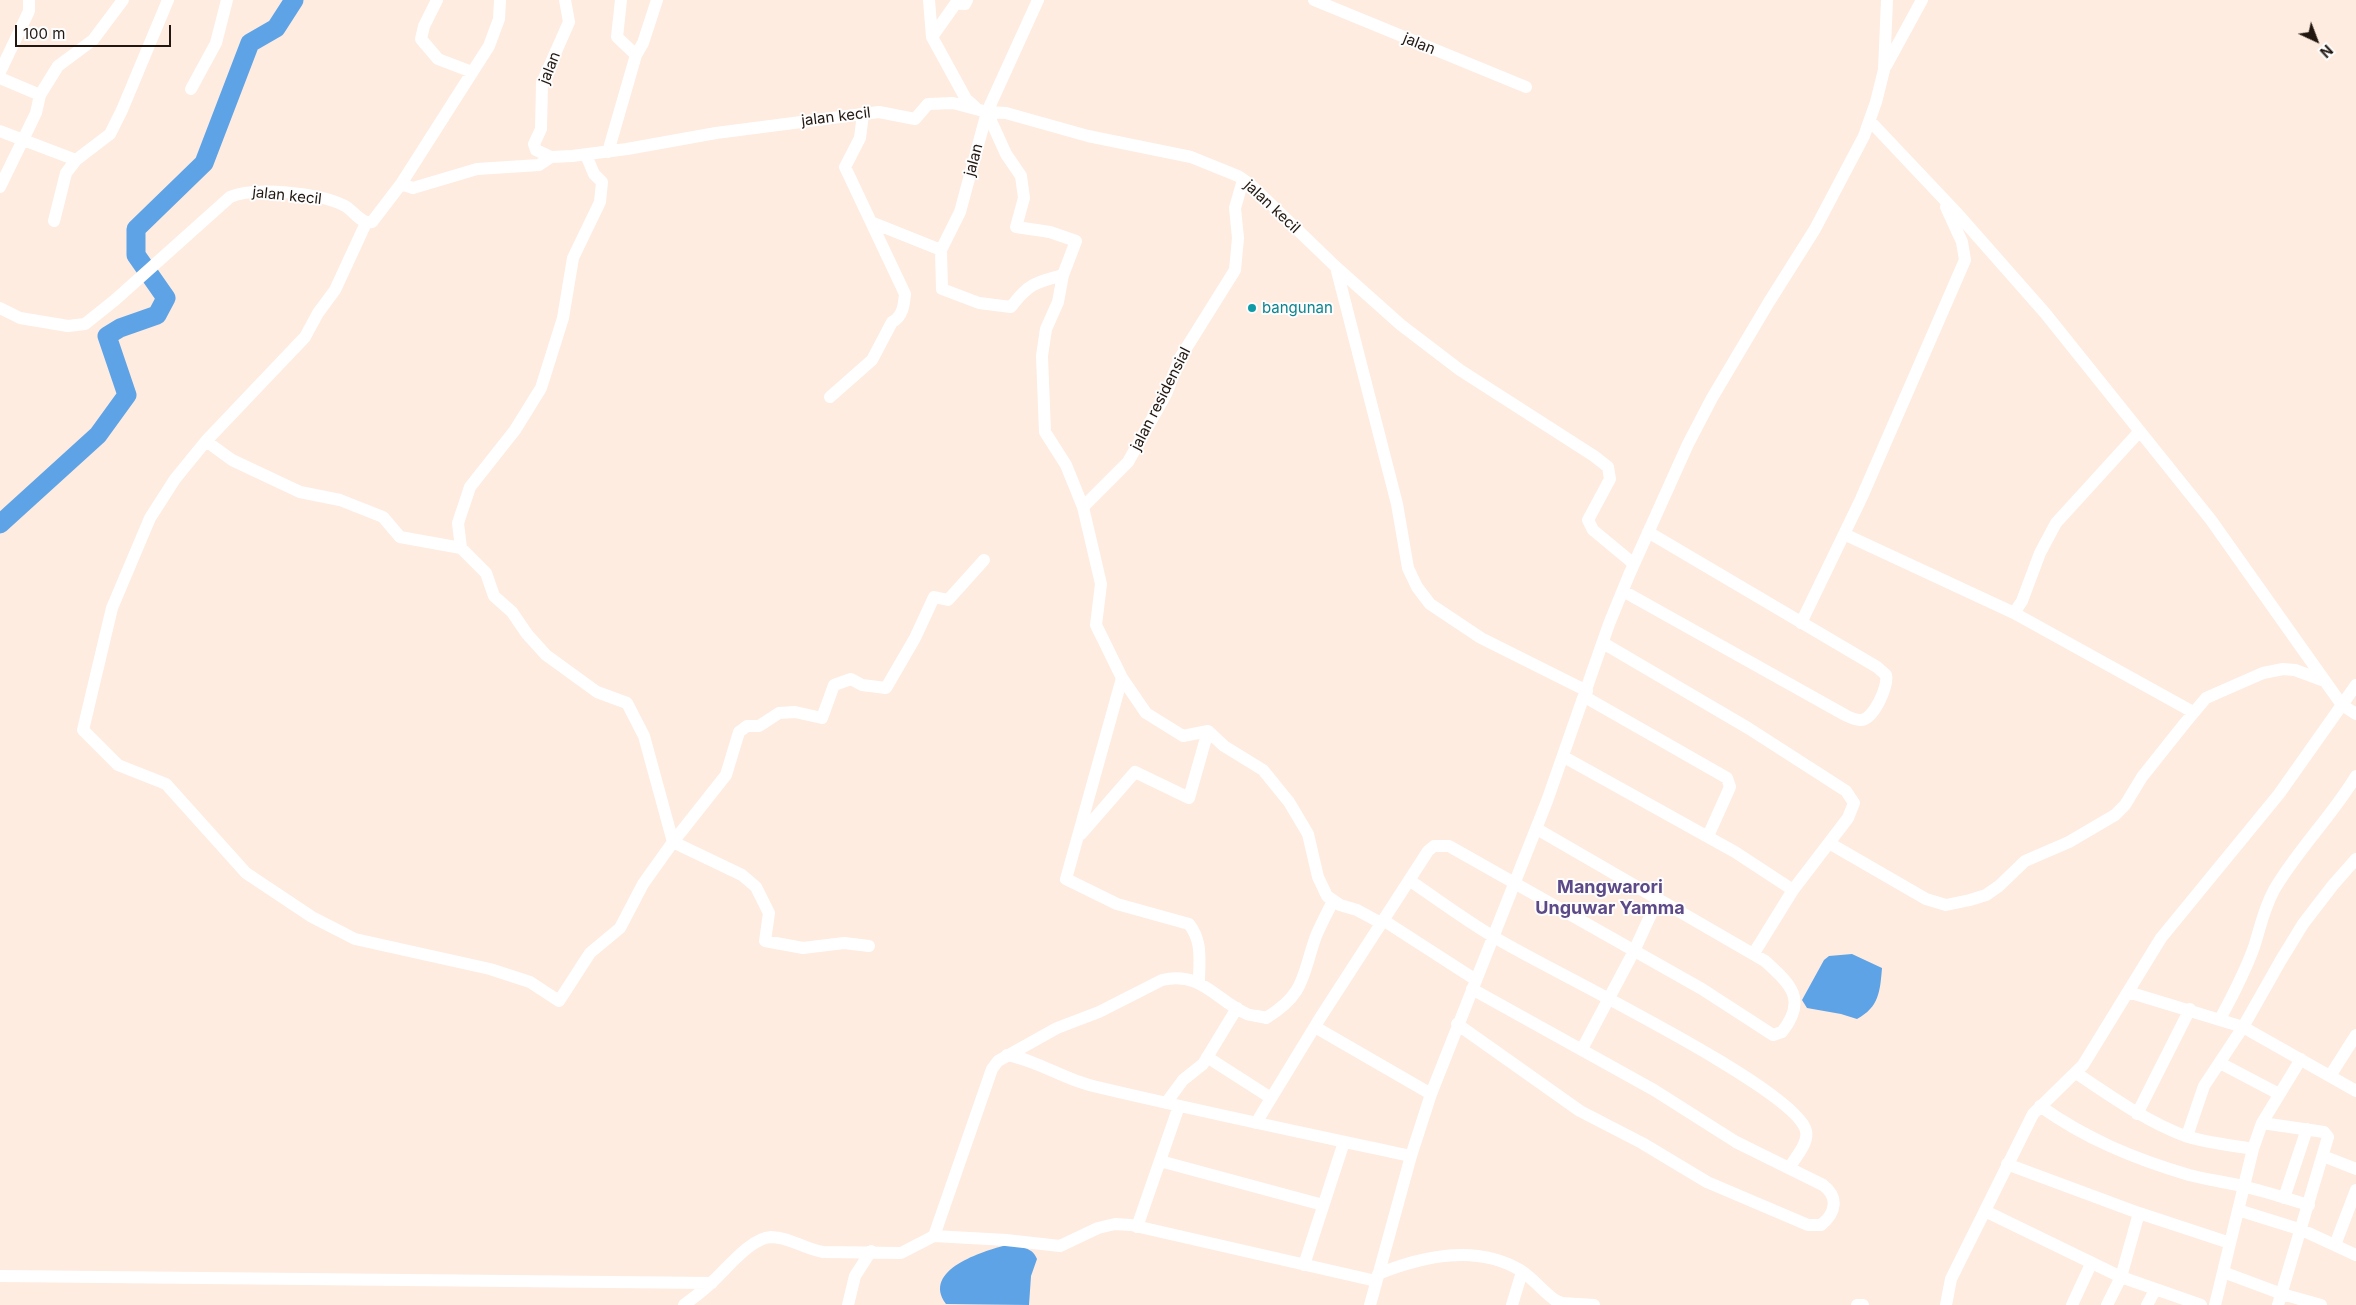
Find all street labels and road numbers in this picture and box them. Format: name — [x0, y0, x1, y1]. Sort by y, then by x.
street label: jalan — [1400, 29, 1438, 59]
street label: jalan — [536, 49, 564, 87]
street label: jalan kecil — [800, 104, 872, 130]
street label: jalan — [961, 142, 987, 178]
street label: jalan kecil — [1240, 177, 1304, 237]
street label: jalan kecil — [251, 183, 323, 209]
street label: jalan residensial — [1127, 344, 1195, 454]

